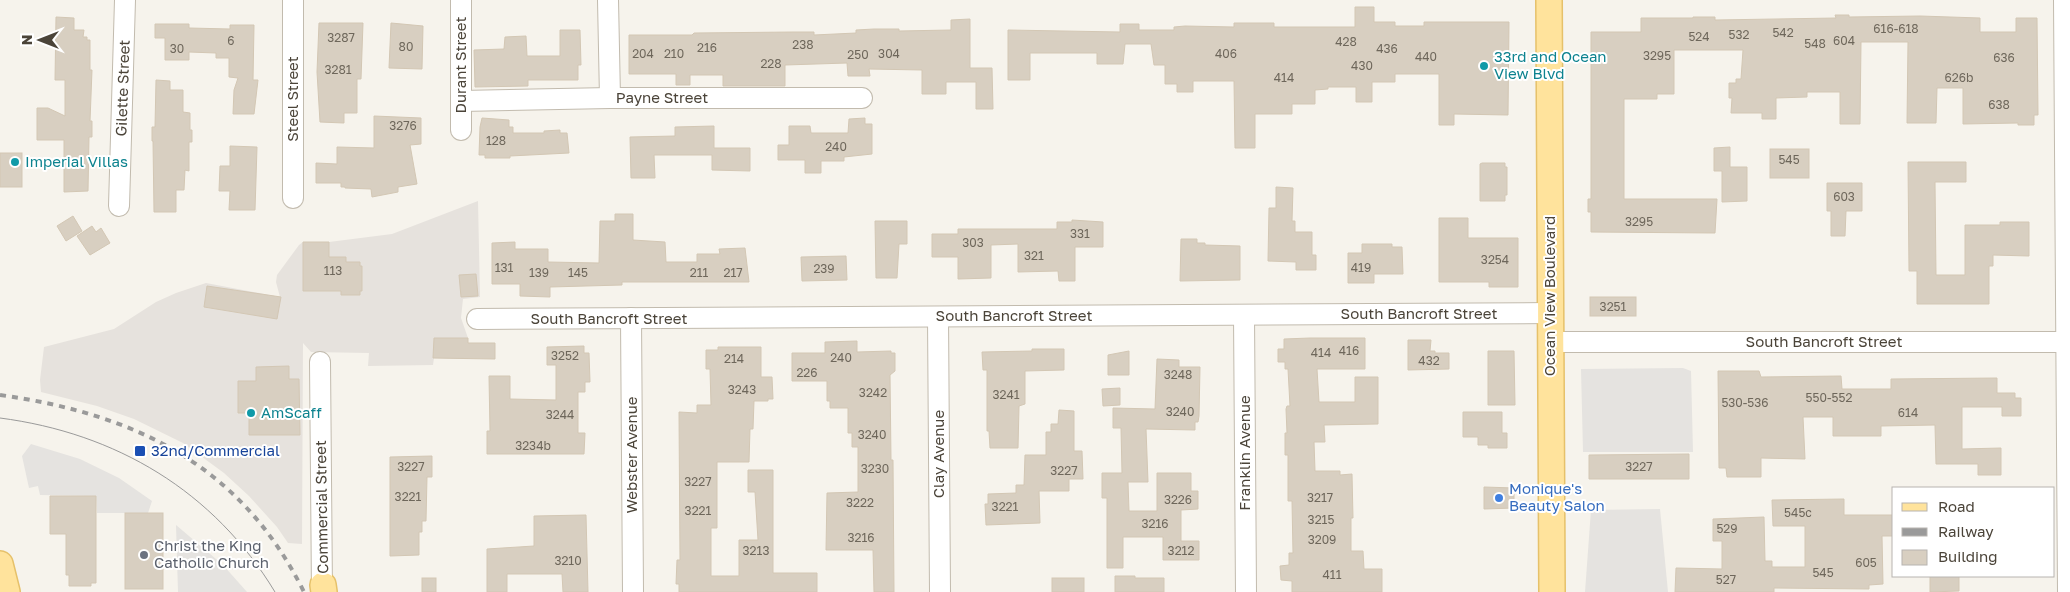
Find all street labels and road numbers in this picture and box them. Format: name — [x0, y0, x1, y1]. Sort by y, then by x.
street label: Durant Street — [451, 17, 469, 113]
street label: Gilette Street — [111, 39, 133, 137]
street label: Steel Street — [283, 56, 301, 142]
street label: Payne Street — [616, 88, 708, 106]
street label: Ocean View Boulevard — [1540, 216, 1558, 376]
street label: South Bancroft Street — [1341, 304, 1497, 322]
street label: South Bancroft Street — [936, 306, 1092, 324]
street label: South Bancroft Street — [531, 309, 687, 327]
street label: South Bancroft Street — [1746, 332, 1902, 350]
street label: Franklin Avenue — [1235, 395, 1253, 511]
street label: Webster Avenue — [622, 396, 640, 513]
street label: Clay Avenue — [929, 410, 947, 498]
street label: Commercial Street — [311, 440, 331, 574]

